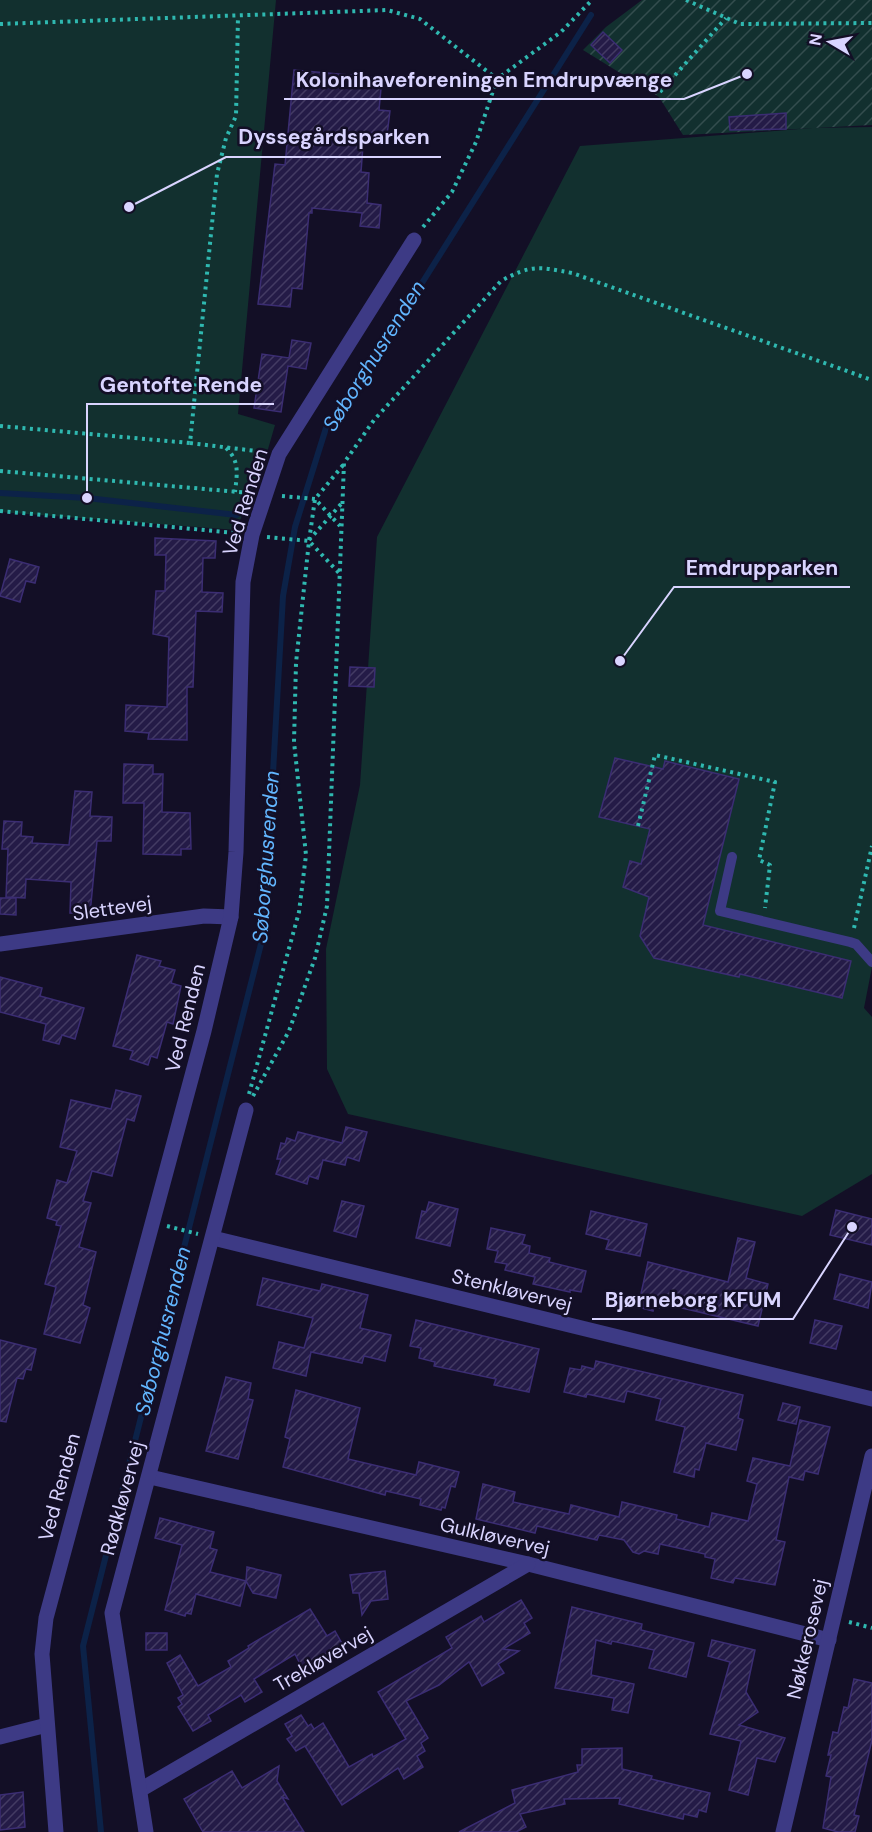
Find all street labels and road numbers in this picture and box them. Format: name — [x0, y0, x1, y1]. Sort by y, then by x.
street label: Ved Renden — [216, 445, 274, 559]
street label: Slettevej — [71, 890, 153, 926]
street label: Ved Renden — [159, 961, 211, 1075]
street label: Stenkløvervej — [449, 1262, 575, 1318]
street label: Ved Renden — [32, 1430, 86, 1544]
street label: Rødkløvervej — [94, 1438, 150, 1558]
street label: Gulkløvervej — [437, 1511, 553, 1561]
street label: Nøkkerosevej — [781, 1576, 833, 1702]
street label: Trekløvervej — [269, 1620, 377, 1698]

